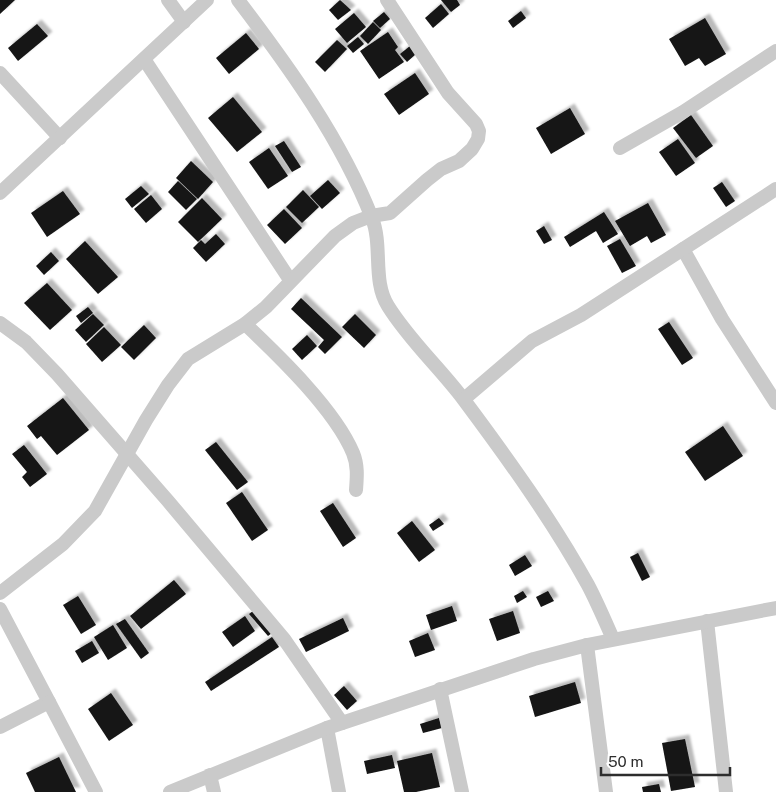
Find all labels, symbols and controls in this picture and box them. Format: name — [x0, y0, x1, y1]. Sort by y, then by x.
scale bar — [601, 744, 730, 776]
text: 50 m — [608, 753, 643, 770]

